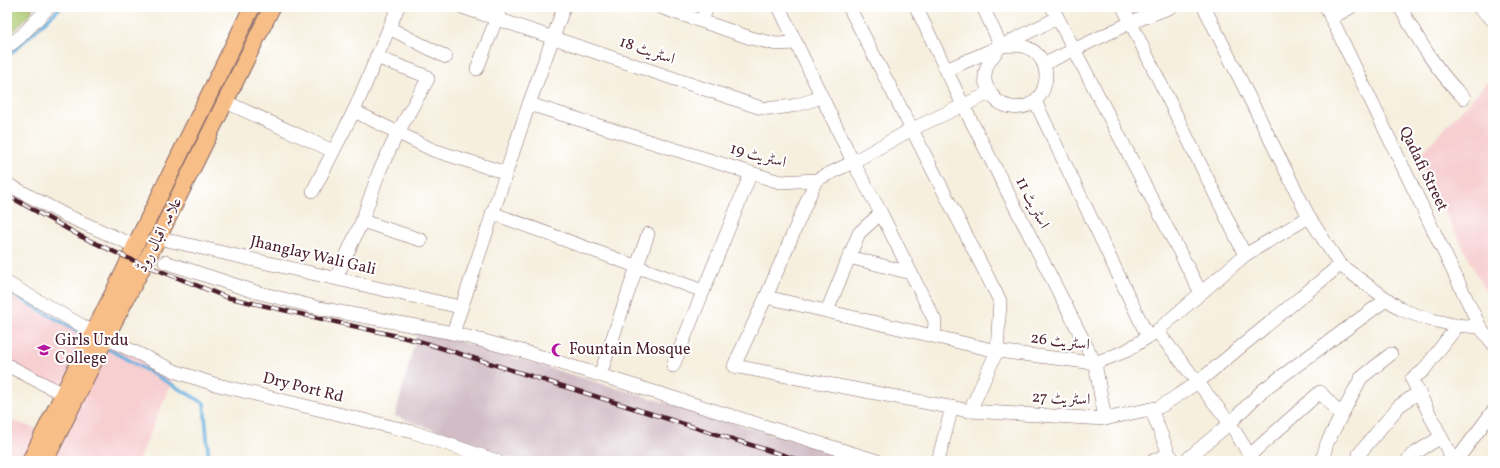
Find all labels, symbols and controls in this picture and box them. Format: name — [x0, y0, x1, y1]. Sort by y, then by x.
street label: اسٹریٹ 18 — [616, 31, 678, 71]
street label: Qadafi Street — [1393, 123, 1453, 215]
street label: اسٹریٹ 19 — [727, 138, 789, 174]
street label: اسٹریٹ 11 — [1010, 173, 1054, 233]
street label: علامہ اقبال روڈ — [132, 194, 188, 276]
street label: Jhanglay Wali Gali — [248, 231, 378, 281]
street label: اسٹریٹ 26 — [1029, 327, 1091, 357]
place label: Girls Urdu College — [55, 330, 129, 370]
place label: Fountain Mosque — [569, 339, 691, 361]
school or university icon: Girls Urdu College — [36, 342, 52, 358]
mosque icon: Fountain Mosque — [550, 342, 566, 358]
street label: Dry Port Rd — [260, 367, 346, 409]
street label: اسٹریٹ 27 — [1031, 386, 1091, 412]

